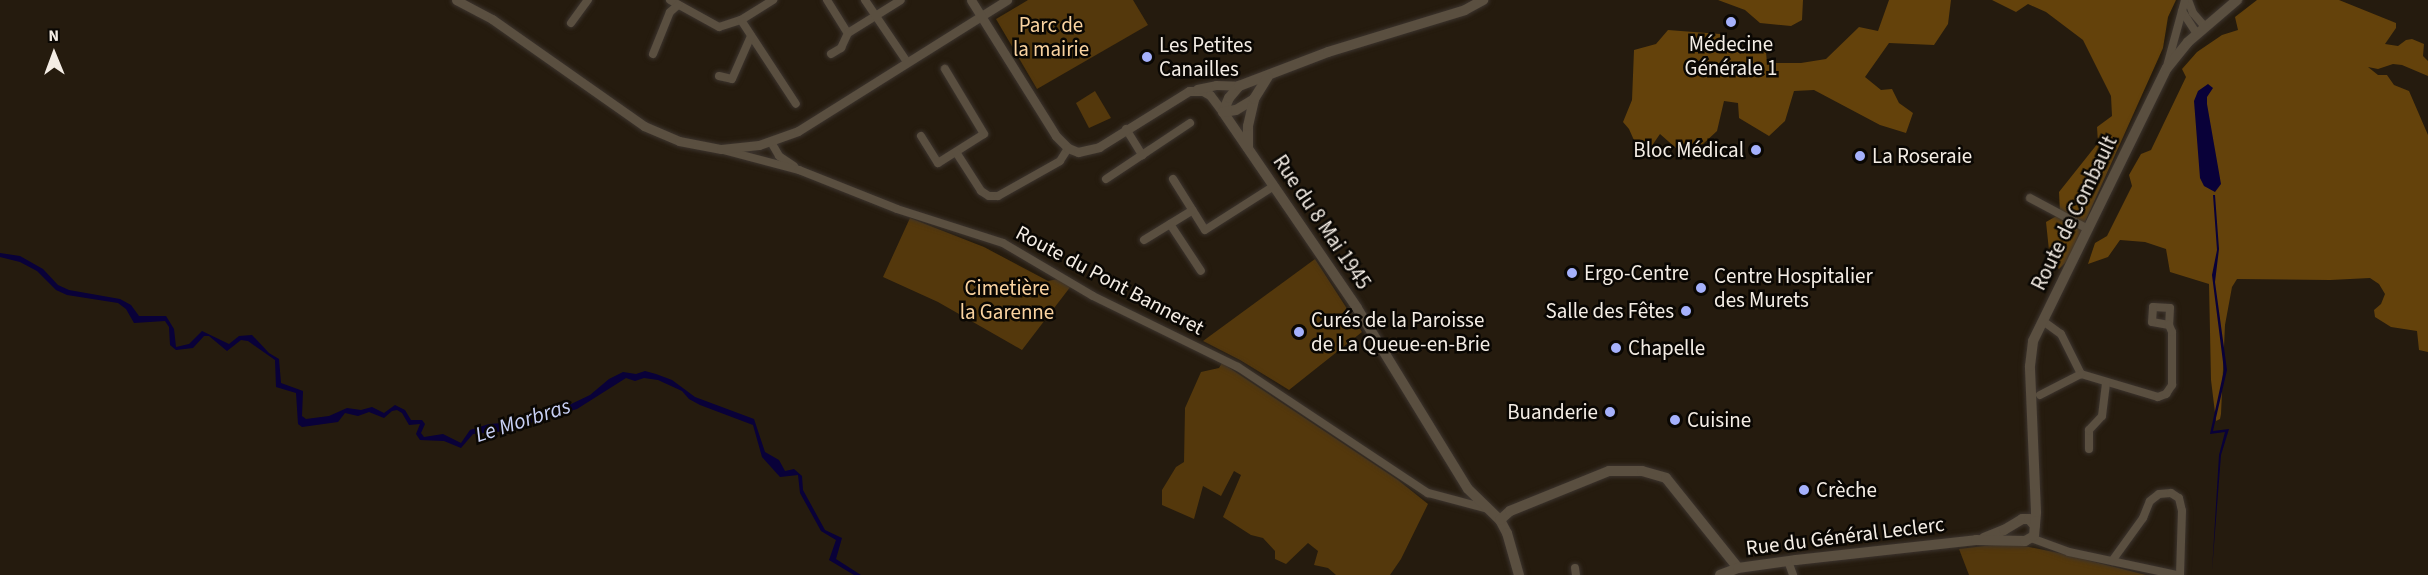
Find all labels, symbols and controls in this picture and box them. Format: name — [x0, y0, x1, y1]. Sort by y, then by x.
park label: Parc de la mairie — [1013, 12, 1089, 62]
marker: Médecine Générale 1 — [1724, 15, 1738, 29]
north arrow — [24, 24, 84, 84]
text: N — [48, 25, 59, 47]
place label: Médecine Générale 1 — [1684, 31, 1778, 81]
place label: Les Petites Canailles — [1159, 32, 1252, 82]
marker: Les Petites Canailles — [1140, 50, 1154, 64]
street label: Route de Combault — [2026, 132, 2122, 294]
place label: Bloc Médical — [1633, 137, 1744, 163]
marker: Bloc Médical — [1749, 143, 1763, 157]
place label: La Roseraie — [1872, 143, 1972, 169]
marker: La Roseraie — [1853, 149, 1867, 163]
street label: Rue du 8 Mai 1945 — [1268, 150, 1376, 294]
street label: Route du Pont Banneret — [1012, 220, 1208, 340]
place label: Ergo-Centre — [1584, 260, 1689, 286]
place label: Centre Hospitalier des Murets — [1714, 263, 1873, 313]
marker: Ergo-Centre — [1565, 266, 1579, 280]
park label: Cimetière la Garenne — [960, 275, 1054, 325]
marker: Centre Hospitalier des Murets — [1692, 279, 1710, 297]
place label: Salle des Fêtes — [1545, 298, 1674, 324]
marker: Salle des Fêtes — [1679, 304, 1693, 318]
place label: Curés de la Paroisse de La Queue-en-Brie — [1311, 307, 1490, 357]
marker: Curés de la Paroisse de La Queue-en-Brie — [1292, 325, 1306, 339]
place label: Chapelle — [1628, 335, 1705, 361]
marker: Chapelle — [1609, 341, 1623, 355]
water label: Le Morbras — [472, 393, 574, 449]
place label: Buanderie — [1507, 399, 1598, 425]
marker: Buanderie — [1603, 405, 1617, 419]
place label: Cuisine — [1687, 407, 1751, 433]
marker: Cuisine — [1668, 413, 1682, 427]
place label: Crèche — [1816, 477, 1877, 503]
marker: Crèche — [1797, 483, 1811, 497]
street label: Rue du Général Leclerc — [1744, 511, 1946, 561]

